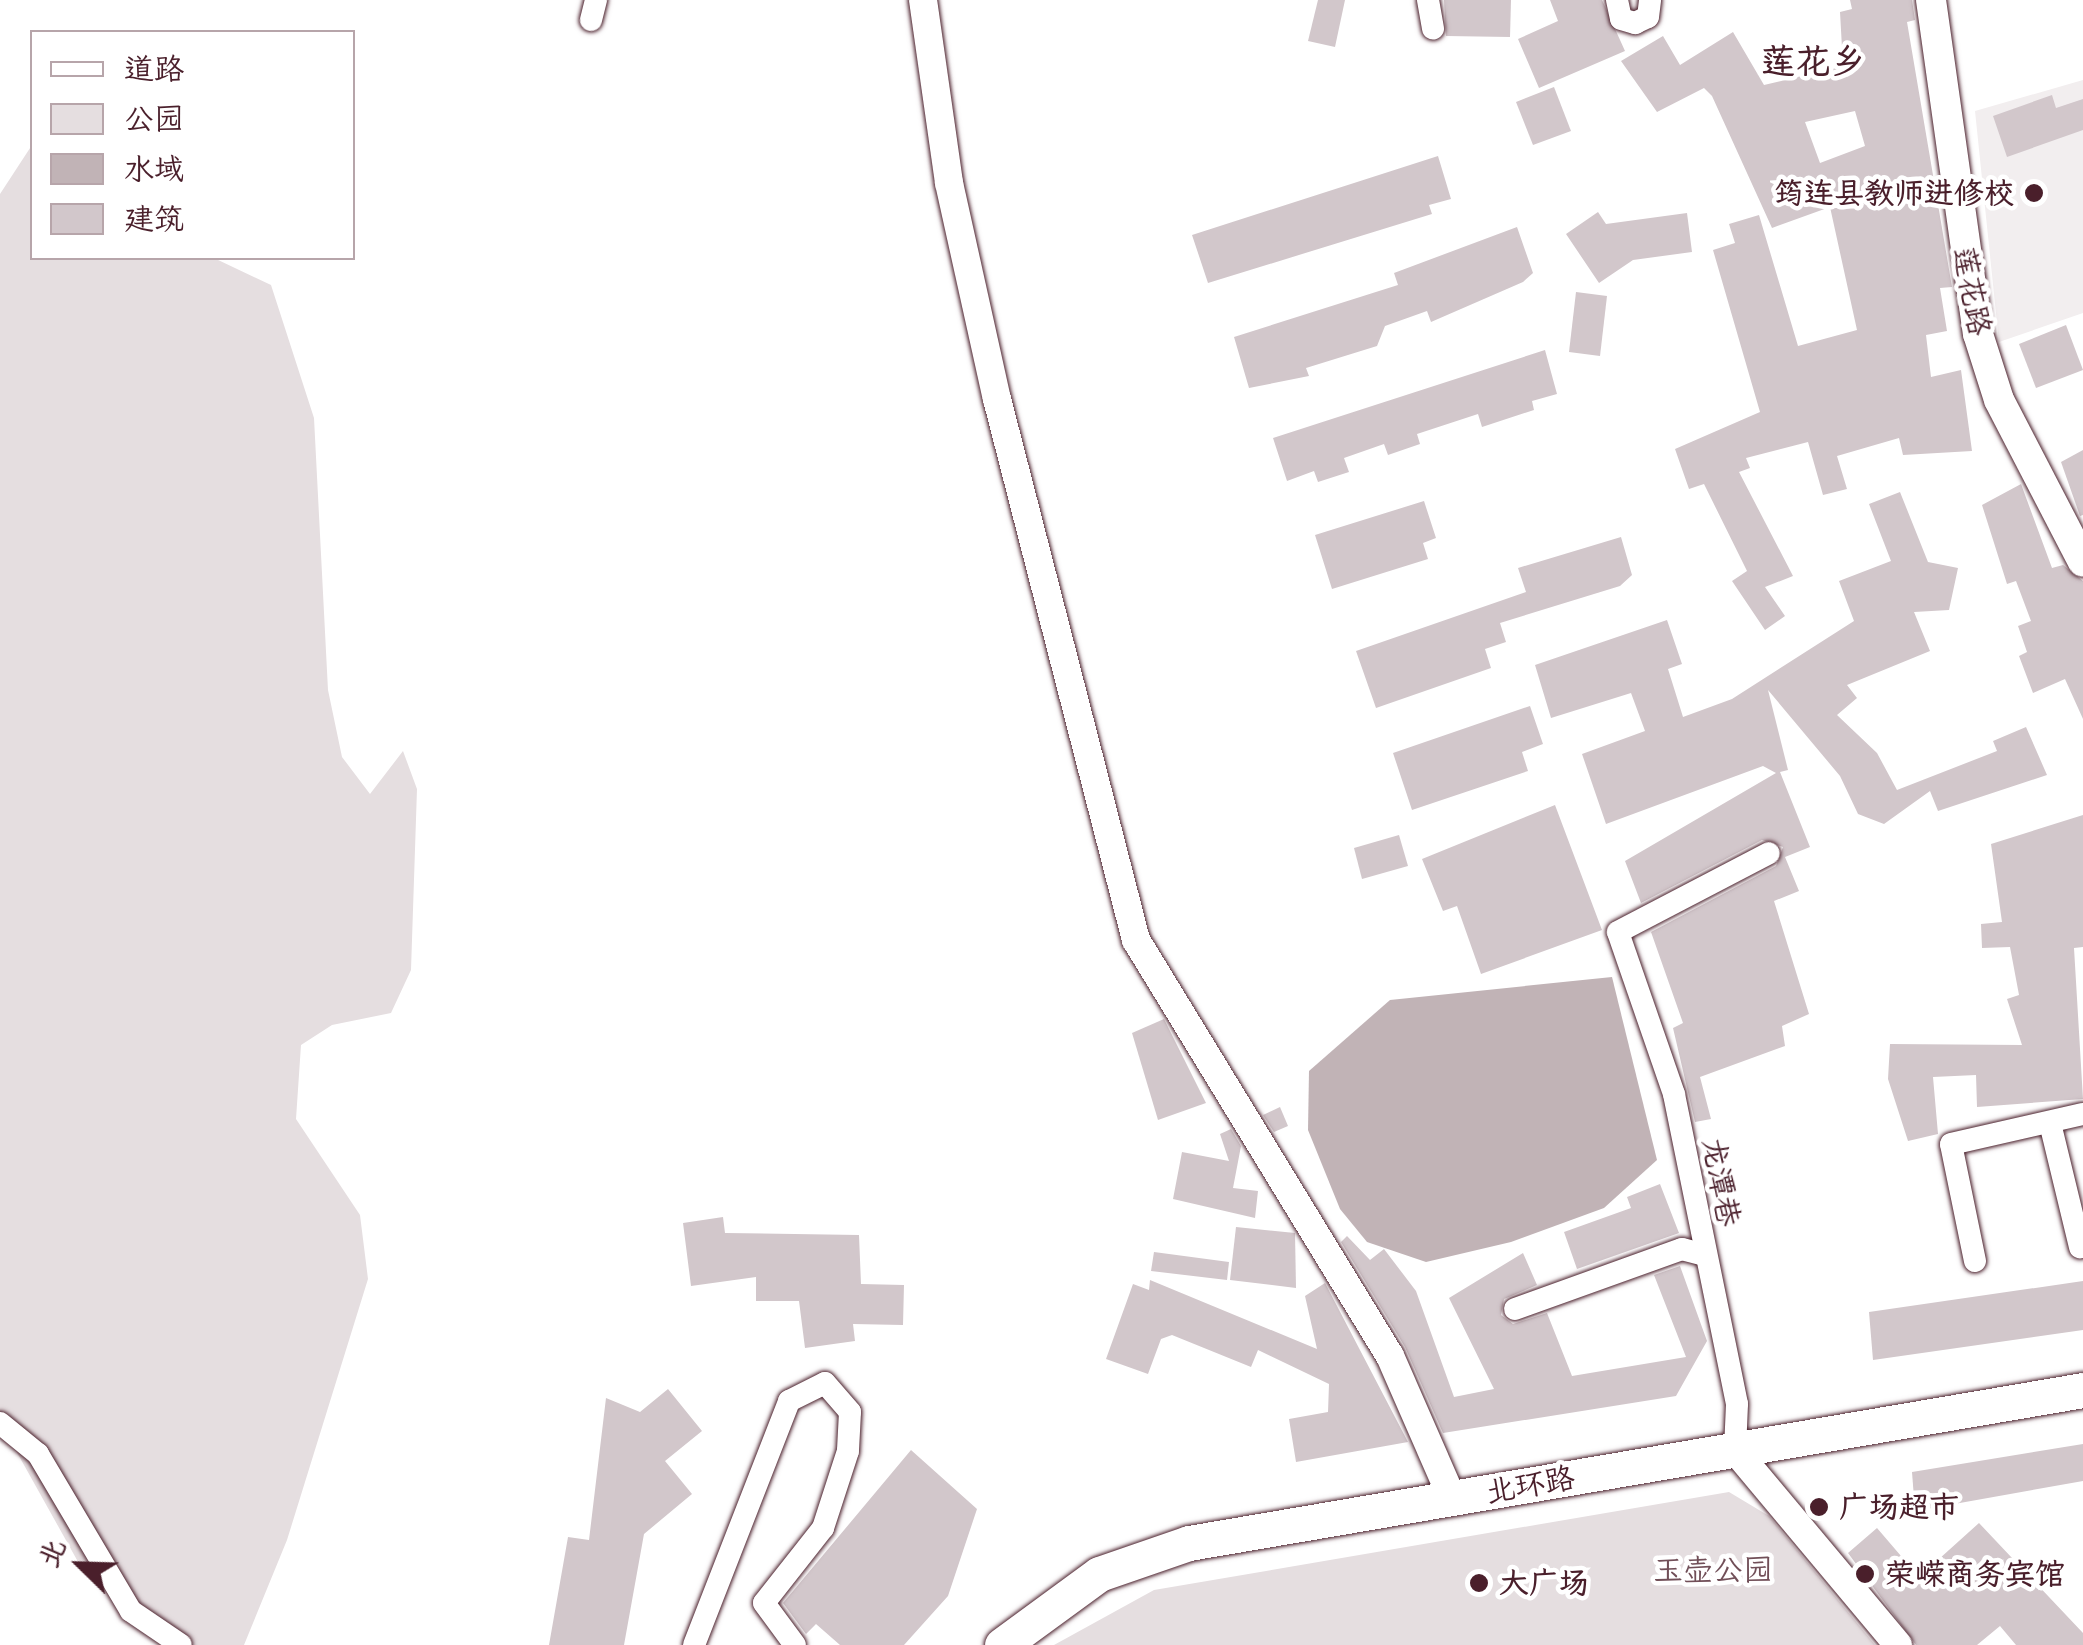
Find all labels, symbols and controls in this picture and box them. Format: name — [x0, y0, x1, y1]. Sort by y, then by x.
legend — [30, 30, 355, 260]
district label: 莲花乡 — [1761, 40, 1865, 82]
text: 道路 — [124, 42, 184, 96]
text: 公园 — [124, 92, 184, 146]
text: 水域 — [124, 142, 184, 196]
place label: 筠连县教师进修校 — [1774, 175, 2014, 211]
marker: 筠连县教师进修校 — [2023, 182, 2045, 204]
text: 建筑 — [124, 192, 184, 246]
street label: 莲花路 — [1946, 243, 1998, 339]
street label: 龙潭巷 — [1695, 1134, 1747, 1230]
street label: 北环路 — [1483, 1459, 1577, 1511]
place label: 广场超市 — [1839, 1489, 1959, 1525]
marker: 广场超市 — [1808, 1496, 1830, 1518]
north arrow — [30, 1515, 130, 1615]
text: 北 — [24, 1531, 80, 1576]
park label: 玉壶公园 — [1653, 1552, 1773, 1588]
place label: 荣嵘商务宾馆 — [1885, 1556, 2065, 1592]
marker: 荣嵘商务宾馆 — [1854, 1563, 1876, 1585]
place label: 大广场 — [1499, 1565, 1589, 1601]
marker: 大广场 — [1468, 1572, 1490, 1594]

